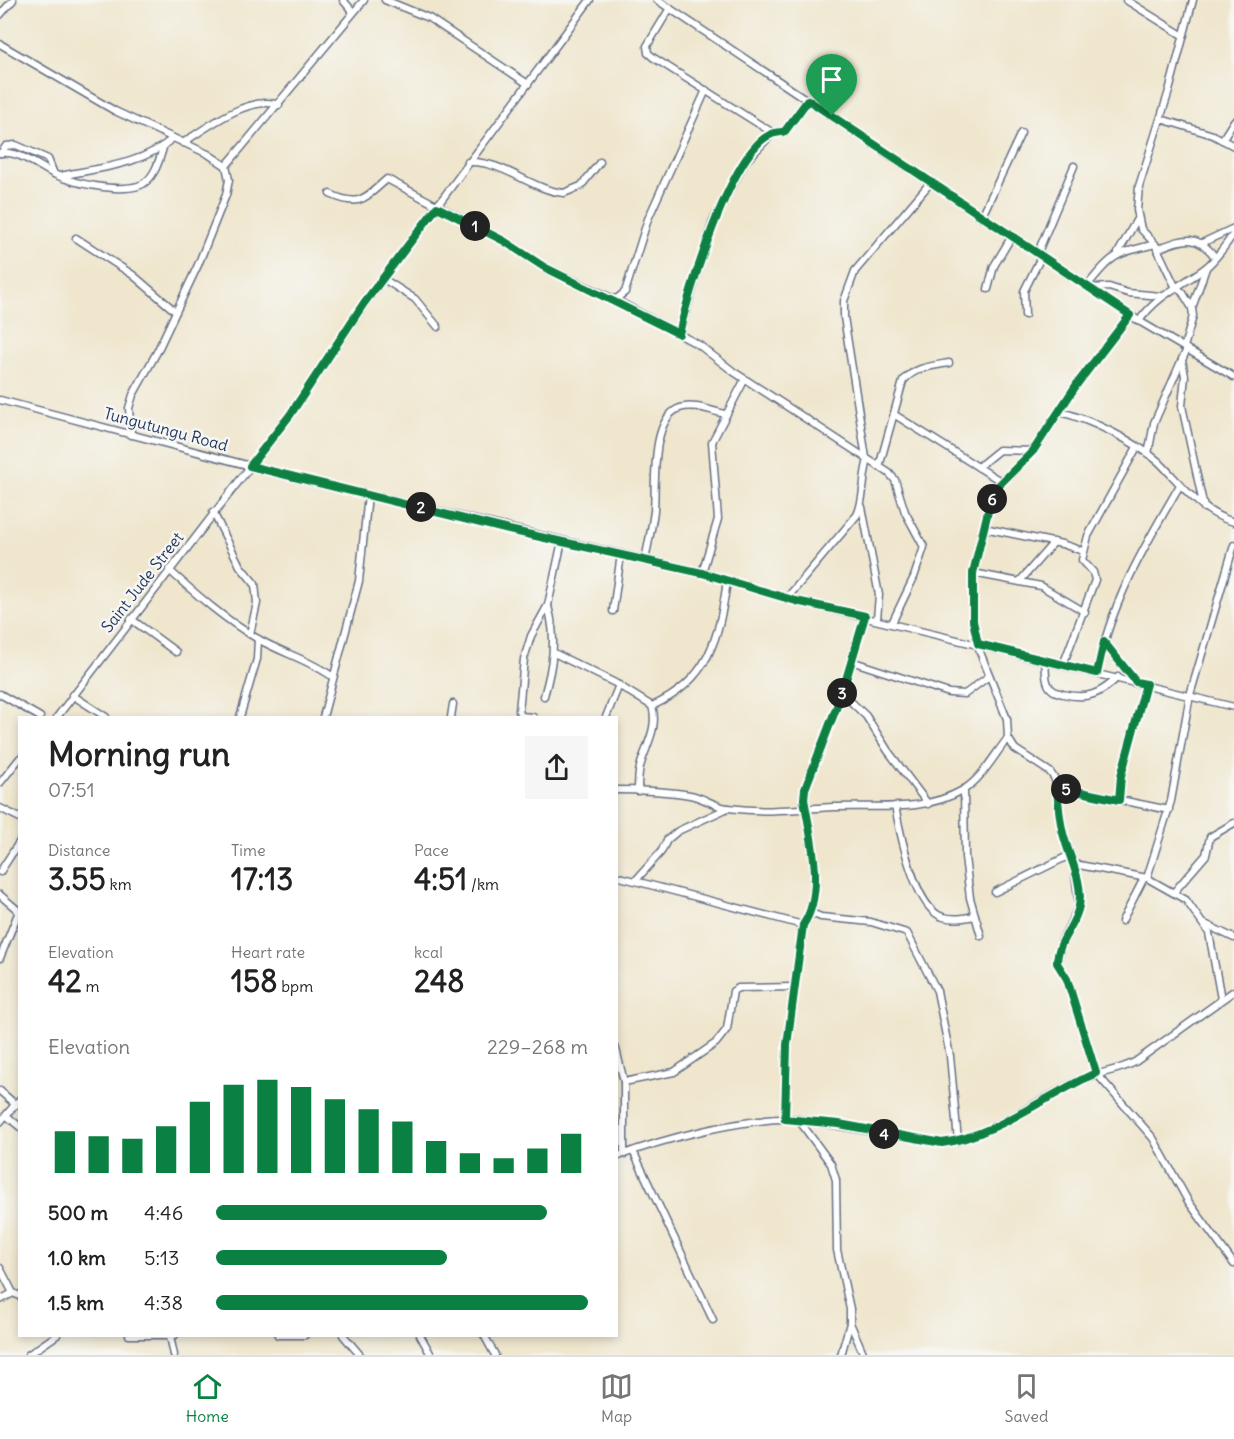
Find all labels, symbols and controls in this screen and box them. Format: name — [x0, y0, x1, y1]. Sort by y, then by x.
pin — [806, 54, 857, 116]
icon: arrive — [815, 63, 848, 96]
pin: 1 — [460, 211, 490, 241]
text: 1 — [472, 216, 478, 236]
street label: Tungutungu Road — [102, 403, 230, 455]
pin: 6 — [977, 484, 1007, 514]
text: 6 — [987, 489, 997, 509]
pin: 2 — [406, 492, 436, 522]
text: 2 — [417, 497, 425, 517]
street label: Saint Jude Street — [97, 527, 188, 636]
pin: 3 — [827, 678, 857, 708]
text: 3 — [837, 683, 847, 703]
text: Morning run — [48, 733, 230, 775]
button: share — [525, 736, 588, 799]
pin: 5 — [1051, 774, 1081, 804]
text: 07:51 — [48, 777, 95, 802]
text: 5 — [1061, 779, 1071, 799]
text: Distance — [48, 840, 110, 860]
text: Time — [231, 840, 266, 860]
text: Pace — [414, 840, 449, 860]
text: 3.55 — [48, 860, 106, 898]
text: 17:13 — [231, 860, 293, 898]
text: 4:51 — [414, 860, 467, 898]
text: km — [106, 874, 132, 894]
text: /km — [467, 874, 499, 894]
text: Elevation — [48, 942, 114, 962]
text: Heart rate — [231, 942, 305, 962]
text: kcal — [414, 942, 443, 962]
text: 42 — [48, 962, 82, 1000]
text: 158 — [231, 962, 277, 1000]
text: 248 — [414, 962, 465, 1000]
text: m — [82, 976, 100, 996]
text: bpm — [277, 976, 313, 996]
text: Elevation — [48, 1034, 130, 1059]
text: 229–268 m — [487, 1034, 588, 1059]
pin: 4 — [869, 1119, 899, 1149]
text: 4 — [879, 1124, 889, 1144]
text: 500 m — [48, 1200, 108, 1225]
text: 4:46 — [144, 1200, 183, 1225]
text: 1.0 km — [48, 1245, 106, 1270]
text: 5:13 — [144, 1245, 179, 1270]
text: 1.5 km — [48, 1290, 104, 1315]
text: 4:38 — [144, 1290, 183, 1315]
tab: Home — [186, 1370, 229, 1426]
tab: Map — [600, 1370, 633, 1426]
tab: Saved — [1005, 1370, 1048, 1426]

